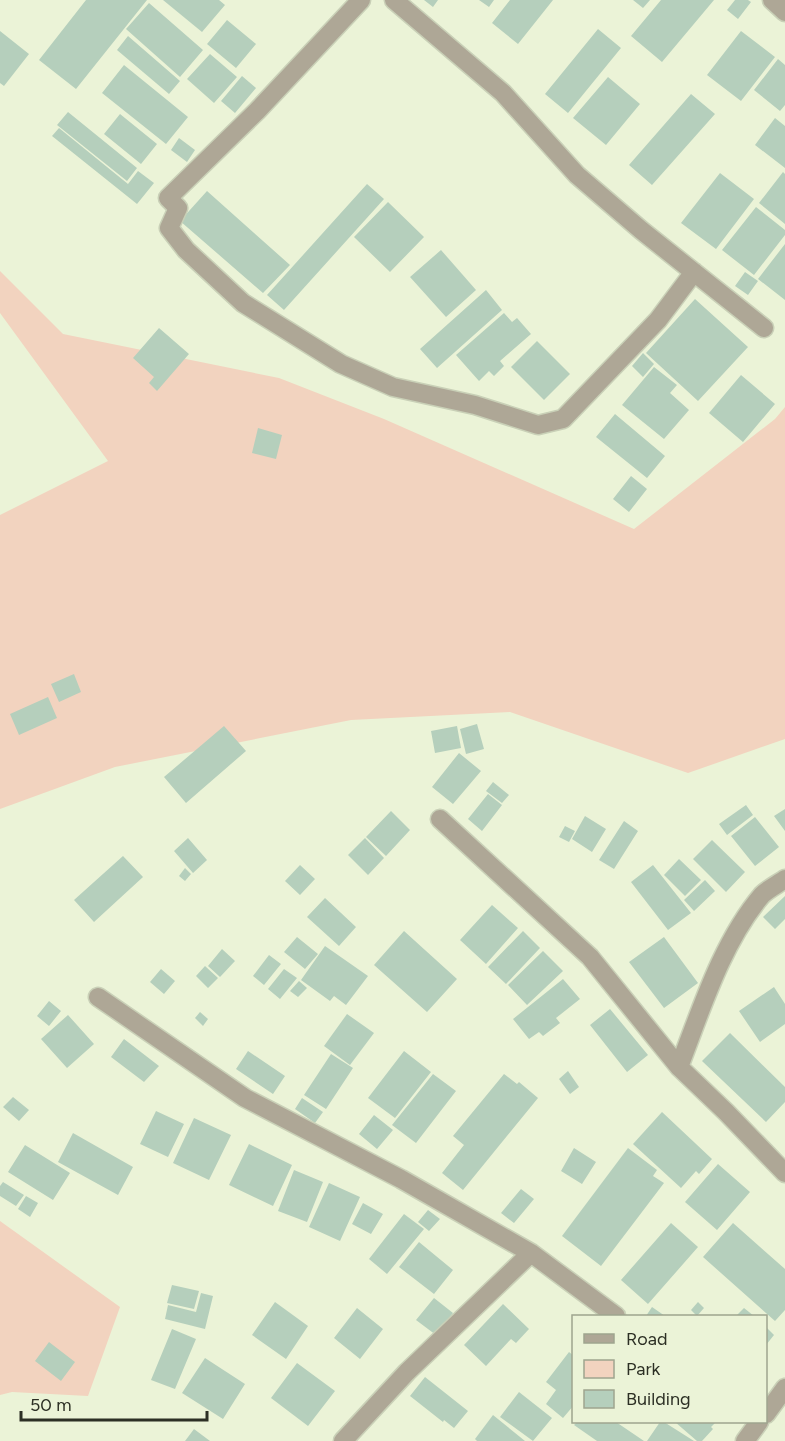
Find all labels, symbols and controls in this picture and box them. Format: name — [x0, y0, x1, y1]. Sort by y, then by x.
legend — [572, 1315, 767, 1423]
text: Road — [626, 1328, 667, 1350]
text: Park — [626, 1358, 661, 1380]
scale bar — [21, 1384, 207, 1422]
text: Building — [626, 1388, 691, 1410]
text: 50 m — [30, 1394, 72, 1416]

